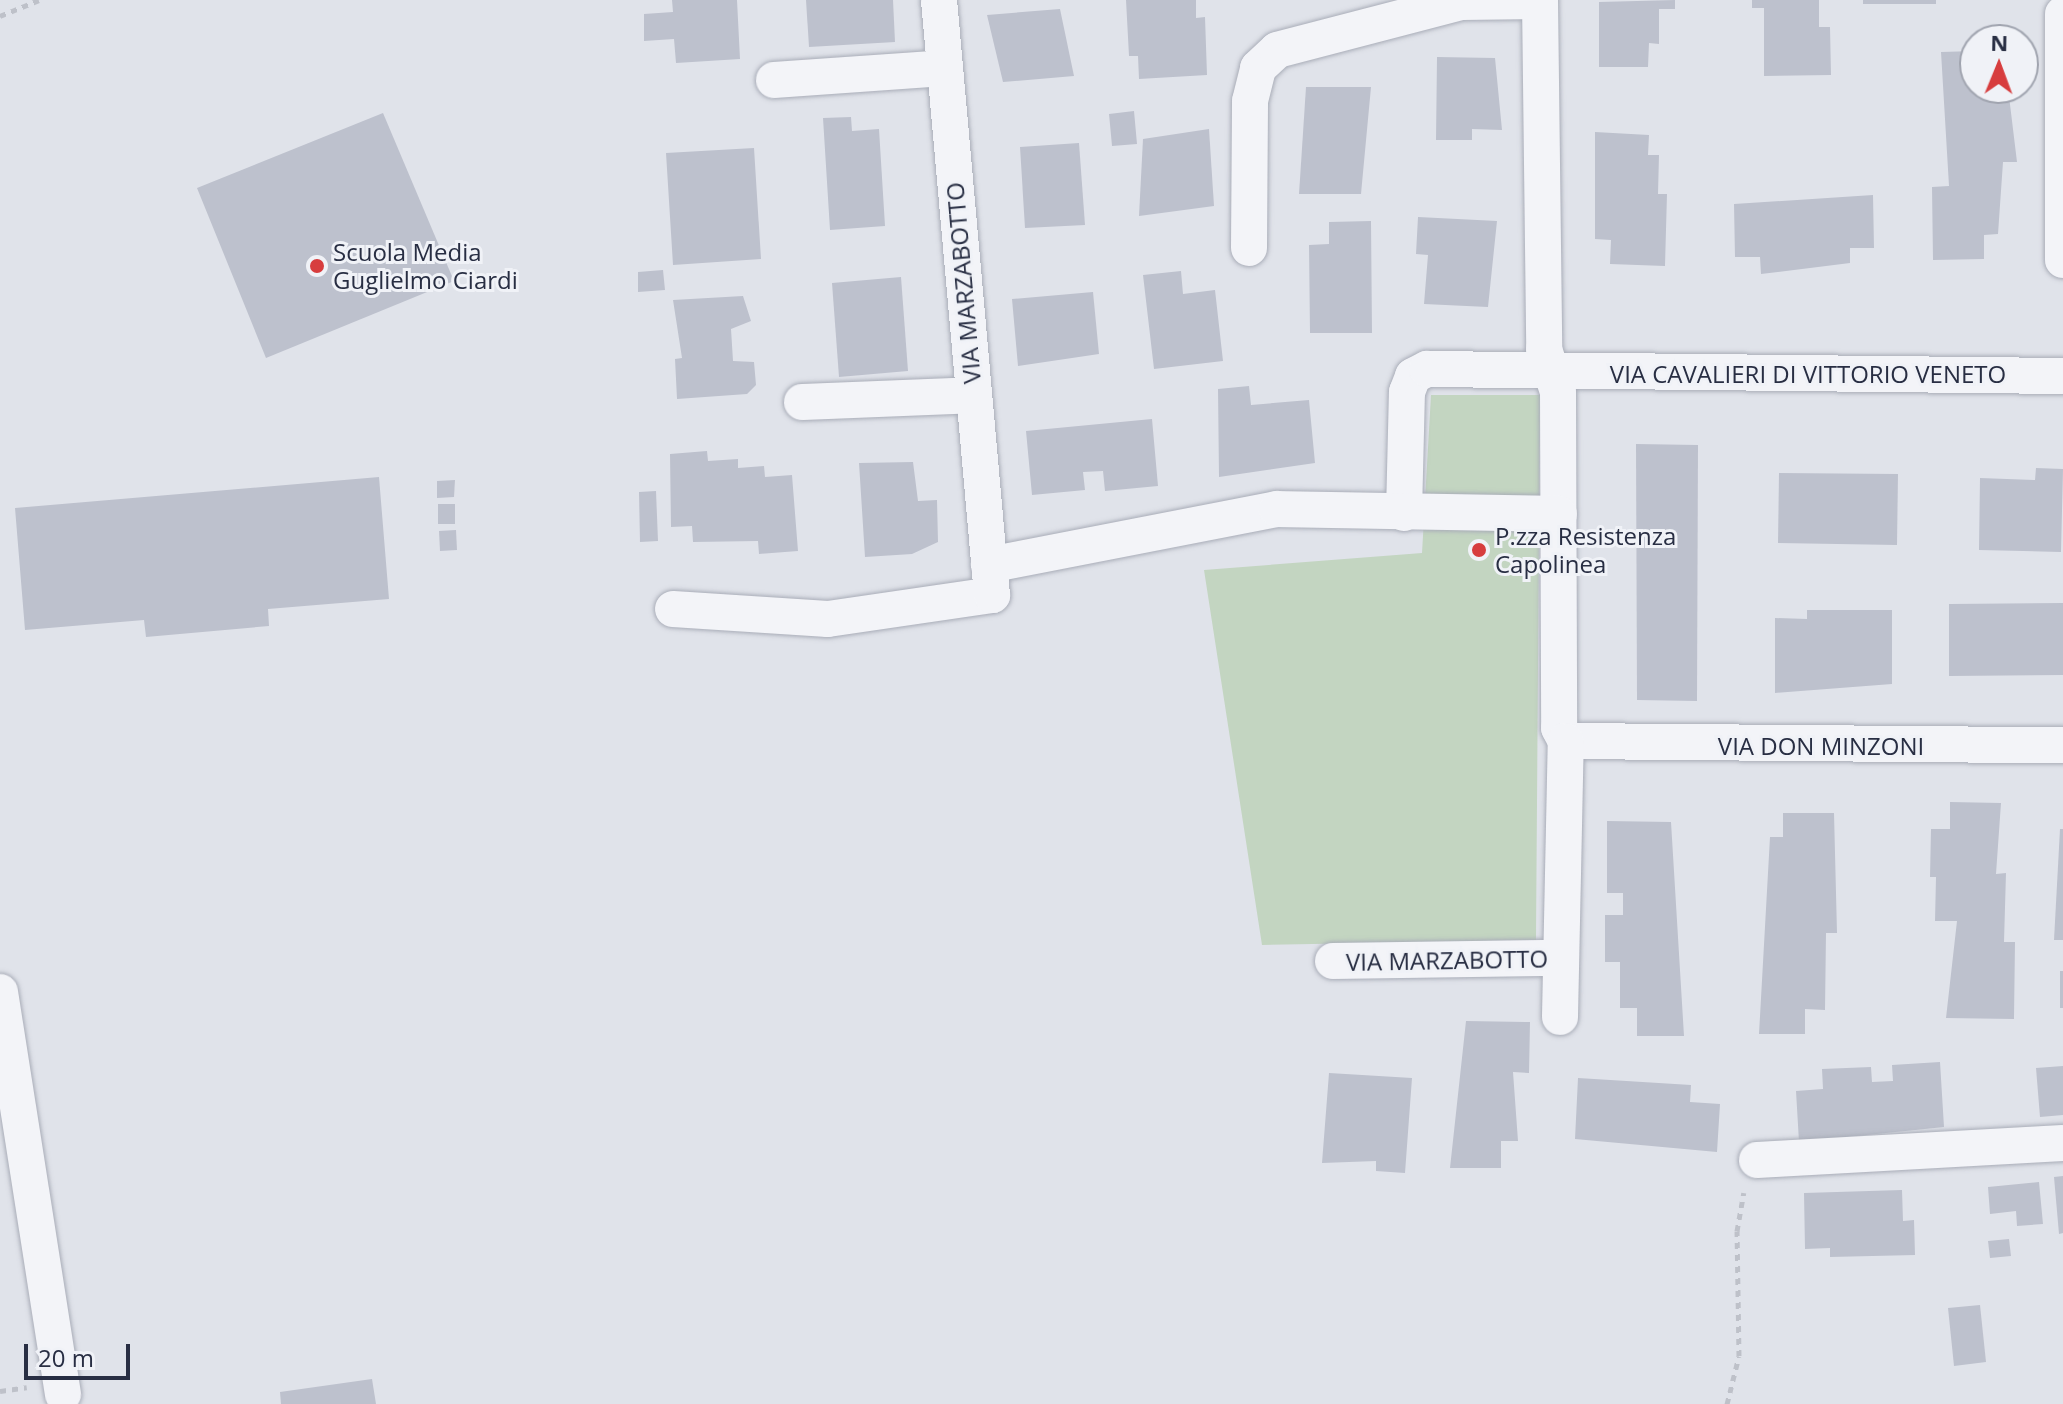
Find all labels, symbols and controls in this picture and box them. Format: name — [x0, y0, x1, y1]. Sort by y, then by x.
north arrow — [1959, 24, 2039, 104]
text: N — [1990, 27, 2009, 57]
street label: VIA MARZABOTTO — [940, 181, 986, 385]
place label: Scuola Media Guglielmo Ciardi — [333, 238, 518, 294]
marker: Scuola Media Guglielmo Ciardi — [308, 257, 326, 275]
street label: VIA CAVALIERI DI VITTORIO VENETO — [1610, 360, 2006, 388]
place label: P.zza Resistenza Capolinea — [1495, 522, 1676, 578]
marker: P.zza Resistenza Capolinea — [1470, 541, 1488, 559]
street label: VIA DON MINZONI — [1718, 732, 1924, 760]
street label: VIA MARZABOTTO — [1346, 944, 1548, 976]
scale bar — [28, 1328, 134, 1378]
text: 20 m — [38, 1341, 94, 1374]

